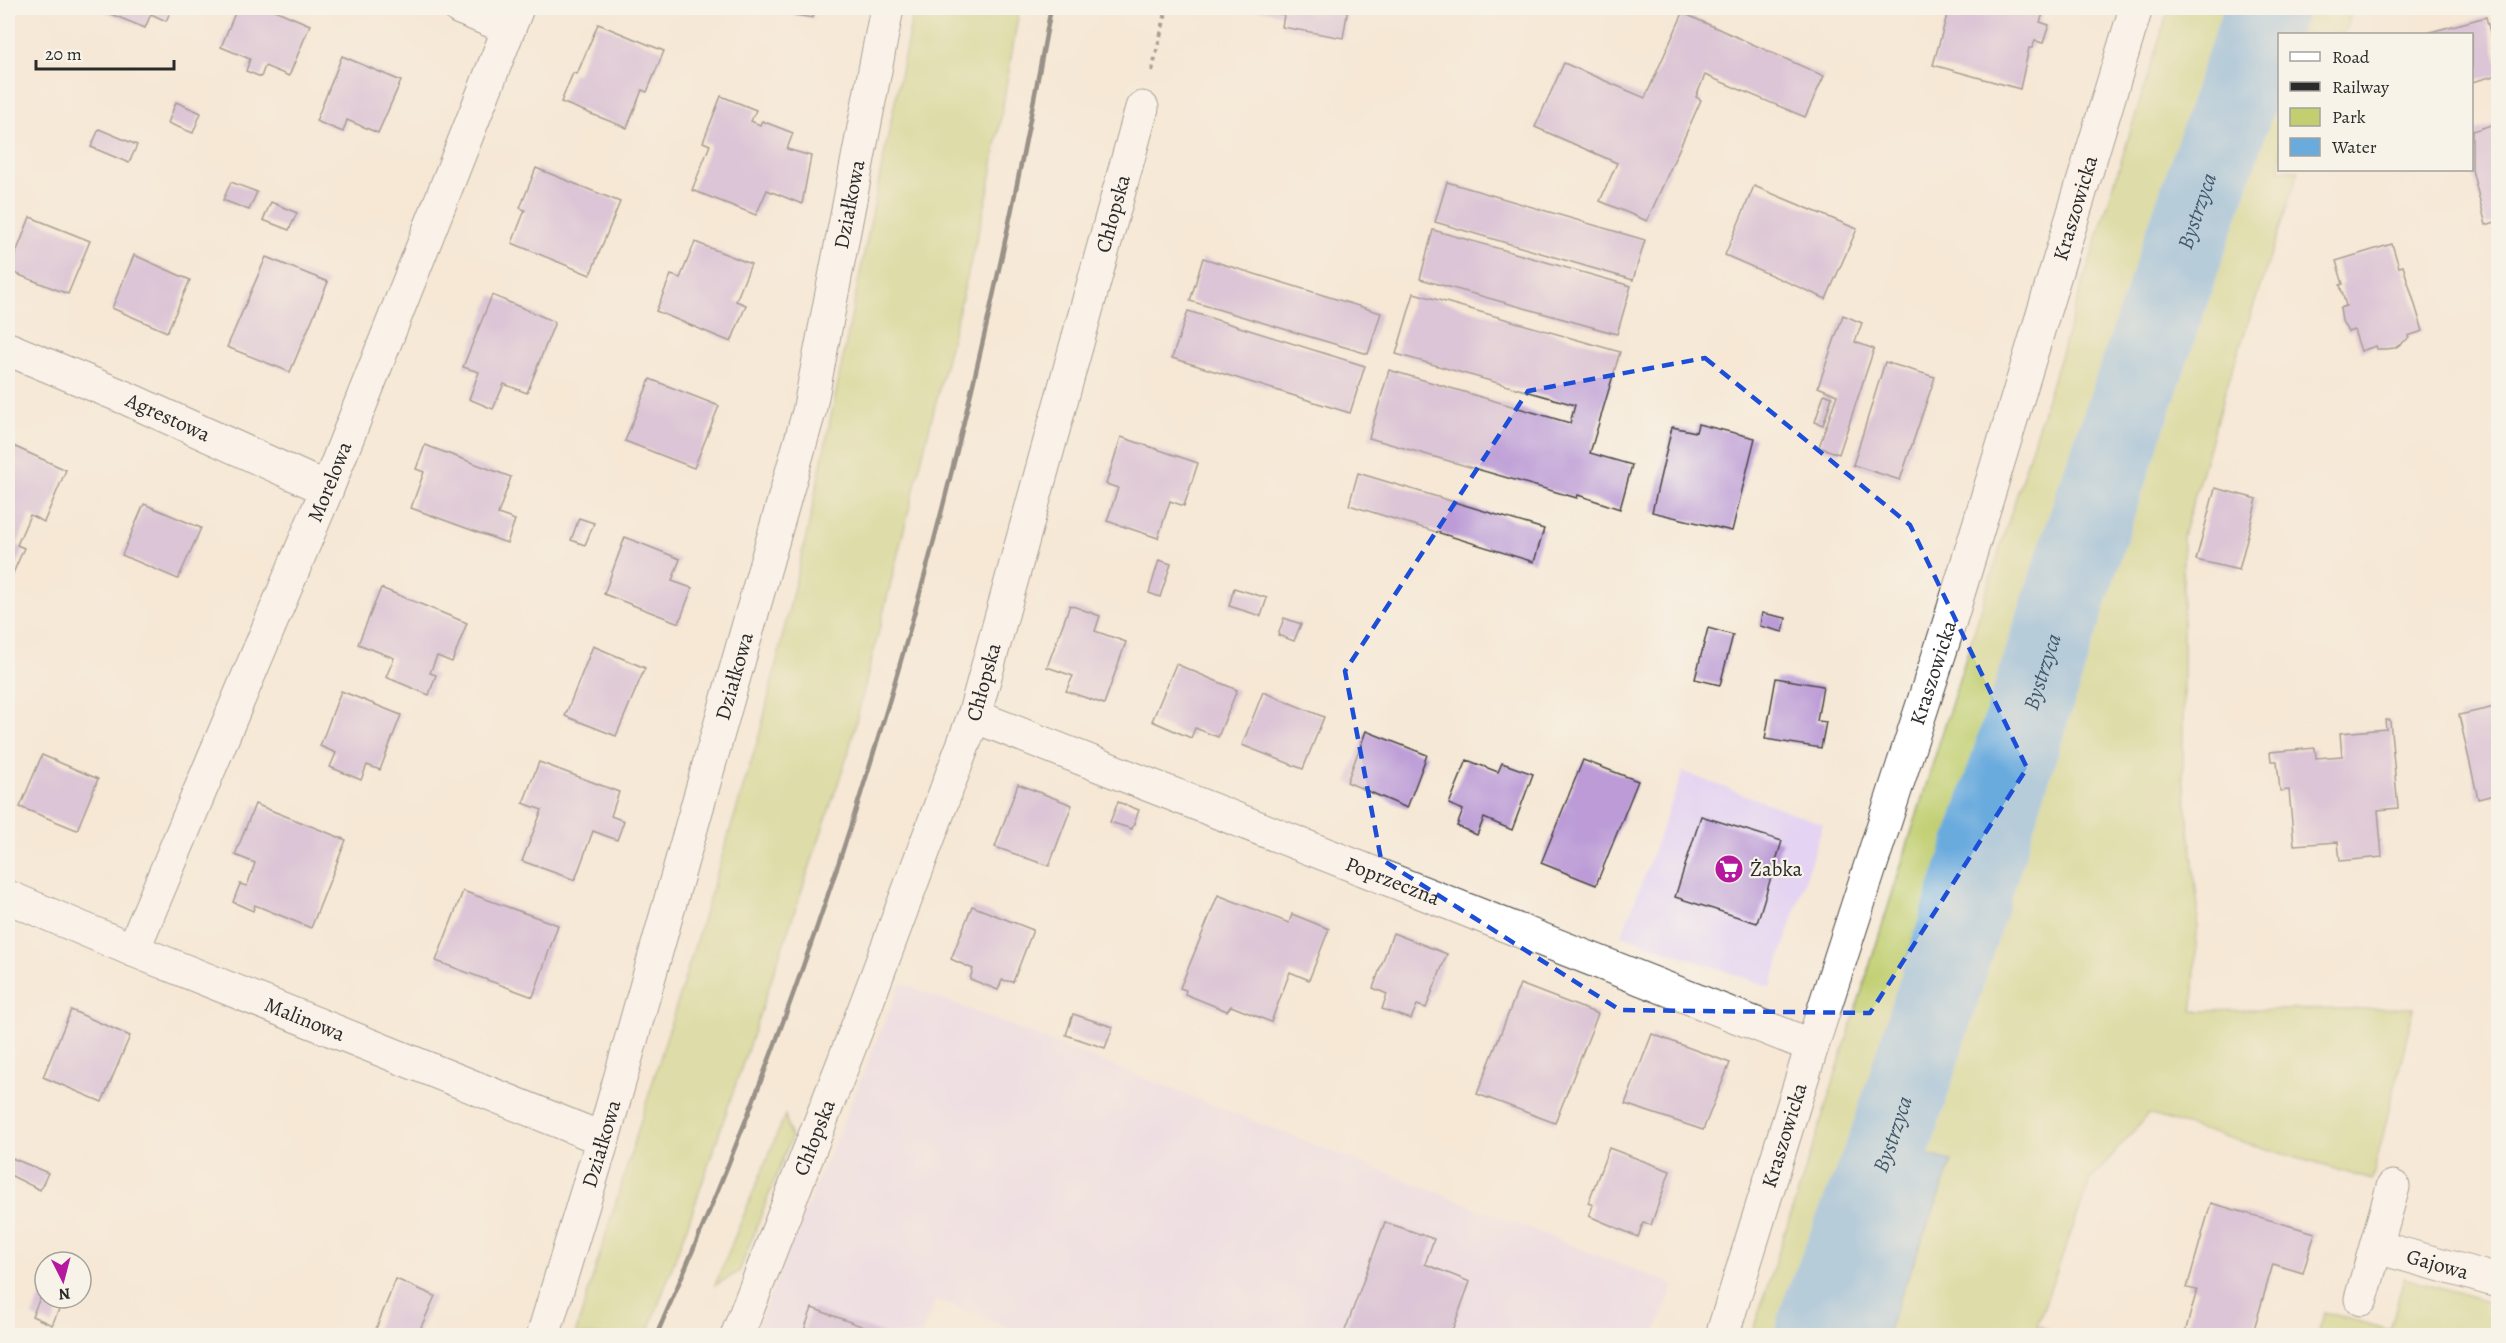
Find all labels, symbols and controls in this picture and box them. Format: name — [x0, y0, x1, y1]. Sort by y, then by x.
scale bar — [36, 33, 174, 71]
legend — [2278, 33, 2473, 171]
text: 20 m — [45, 42, 82, 66]
text: Road — [2332, 45, 2370, 69]
text: Railway — [2332, 75, 2390, 99]
text: Park — [2332, 105, 2366, 129]
text: Water — [2331, 135, 2377, 159]
street label: Kraszowicka — [2046, 152, 2104, 264]
street label: Działkowa — [827, 157, 871, 251]
water label: Bystrzyca — [2170, 169, 2224, 253]
street label: Chłopska — [1089, 171, 1137, 256]
street label: Agrestowa — [121, 385, 215, 448]
street label: Morelowa — [301, 437, 359, 526]
street label: Kraszowicka — [1903, 617, 1963, 729]
street label: Działkowa — [708, 629, 760, 723]
water label: Bystrzyca — [2016, 630, 2069, 714]
street label: Chłopska — [959, 640, 1008, 724]
street label: Poprzeczna — [1341, 850, 1444, 912]
supermarket icon: Żabka — [1713, 853, 1745, 885]
place label: Żabka — [1750, 855, 1802, 883]
street label: Malinowa — [260, 990, 349, 1048]
street label: Kraszowicka — [1755, 1079, 1814, 1191]
water label: Bystrzyca — [1866, 1092, 1920, 1177]
street label: Chłopska — [787, 1095, 842, 1180]
street label: Działkowa — [575, 1096, 627, 1191]
street label: Gajowa — [2403, 1242, 2472, 1286]
north arrow — [33, 1250, 93, 1310]
text: N — [57, 1282, 71, 1306]

